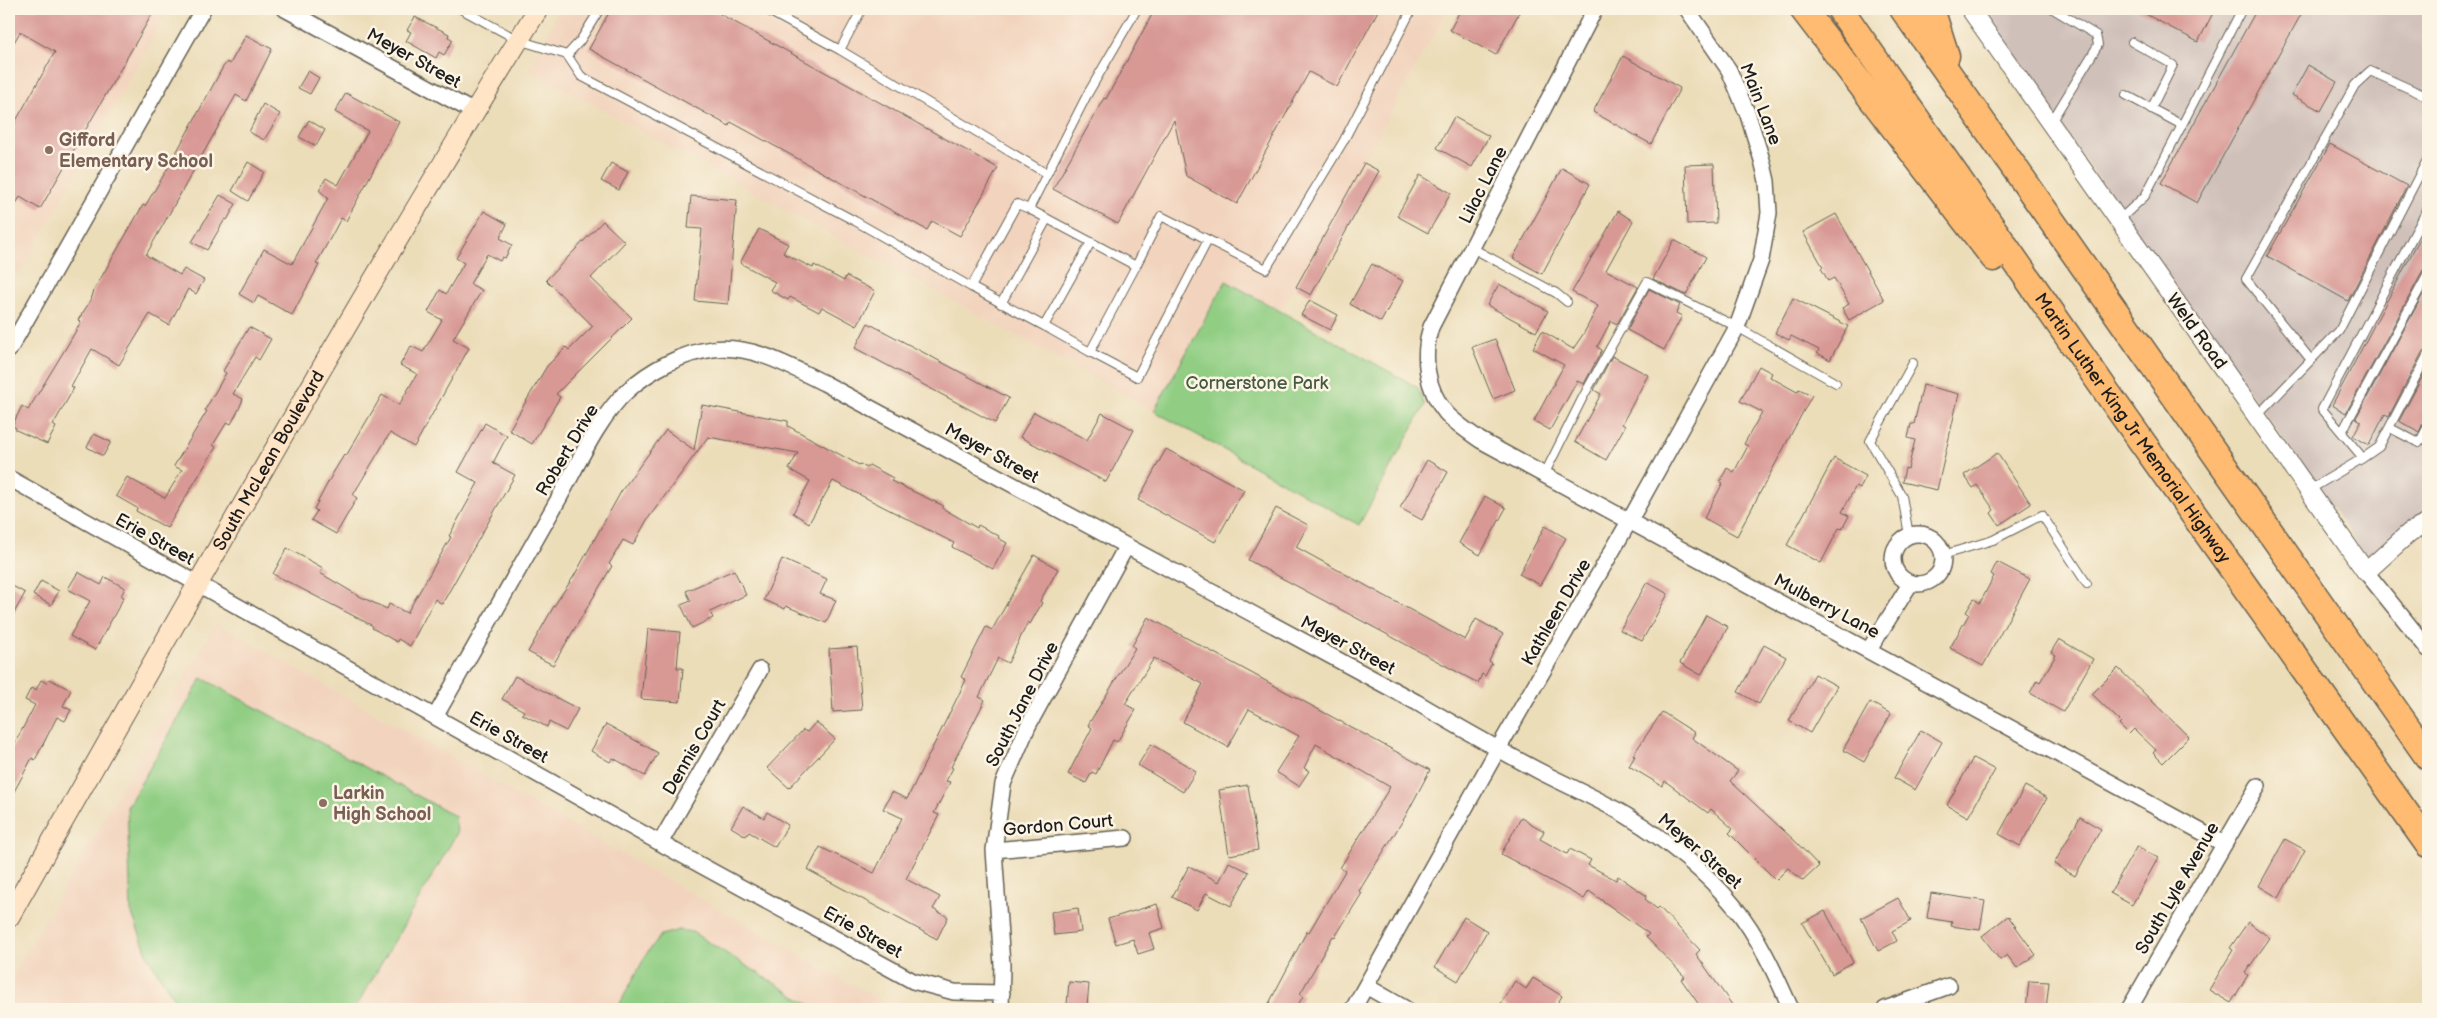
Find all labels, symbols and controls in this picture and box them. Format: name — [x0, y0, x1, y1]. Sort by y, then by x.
street label: Meyer Street — [363, 24, 465, 93]
street label: Main Lane — [1735, 60, 1786, 148]
place label: Gifford Elementary School — [59, 130, 213, 172]
street label: Lilac Lane — [1455, 143, 1512, 227]
marker: Gifford Elementary School — [43, 144, 55, 156]
street label: Martin Luther King Jr Memorial Highway — [2030, 289, 2235, 568]
street label: Weld Road — [2162, 289, 2231, 373]
street label: South McLean Boulevard — [209, 367, 329, 555]
park label: Cornerstone Park — [1186, 373, 1329, 394]
street label: Robert Drive — [532, 400, 603, 500]
street label: Meyer Street — [941, 419, 1043, 488]
street label: Erie Street — [112, 509, 198, 570]
street label: Kathleen Drive — [1517, 555, 1596, 669]
street label: Mulberry Lane — [1770, 570, 1884, 643]
street label: Meyer Street — [1297, 612, 1399, 679]
street label: South Jane Drive — [982, 638, 1063, 770]
street label: Dennis Court — [659, 695, 730, 799]
street label: Erie Street — [466, 707, 552, 768]
place label: Larkin High School — [333, 783, 431, 825]
marker: Larkin High School — [317, 797, 329, 809]
street label: Meyer Street — [1653, 809, 1746, 894]
street label: Gordon Court — [1002, 810, 1114, 841]
street label: South Lyle Avenue — [2131, 818, 2224, 958]
street label: Erie Street — [820, 902, 906, 963]

